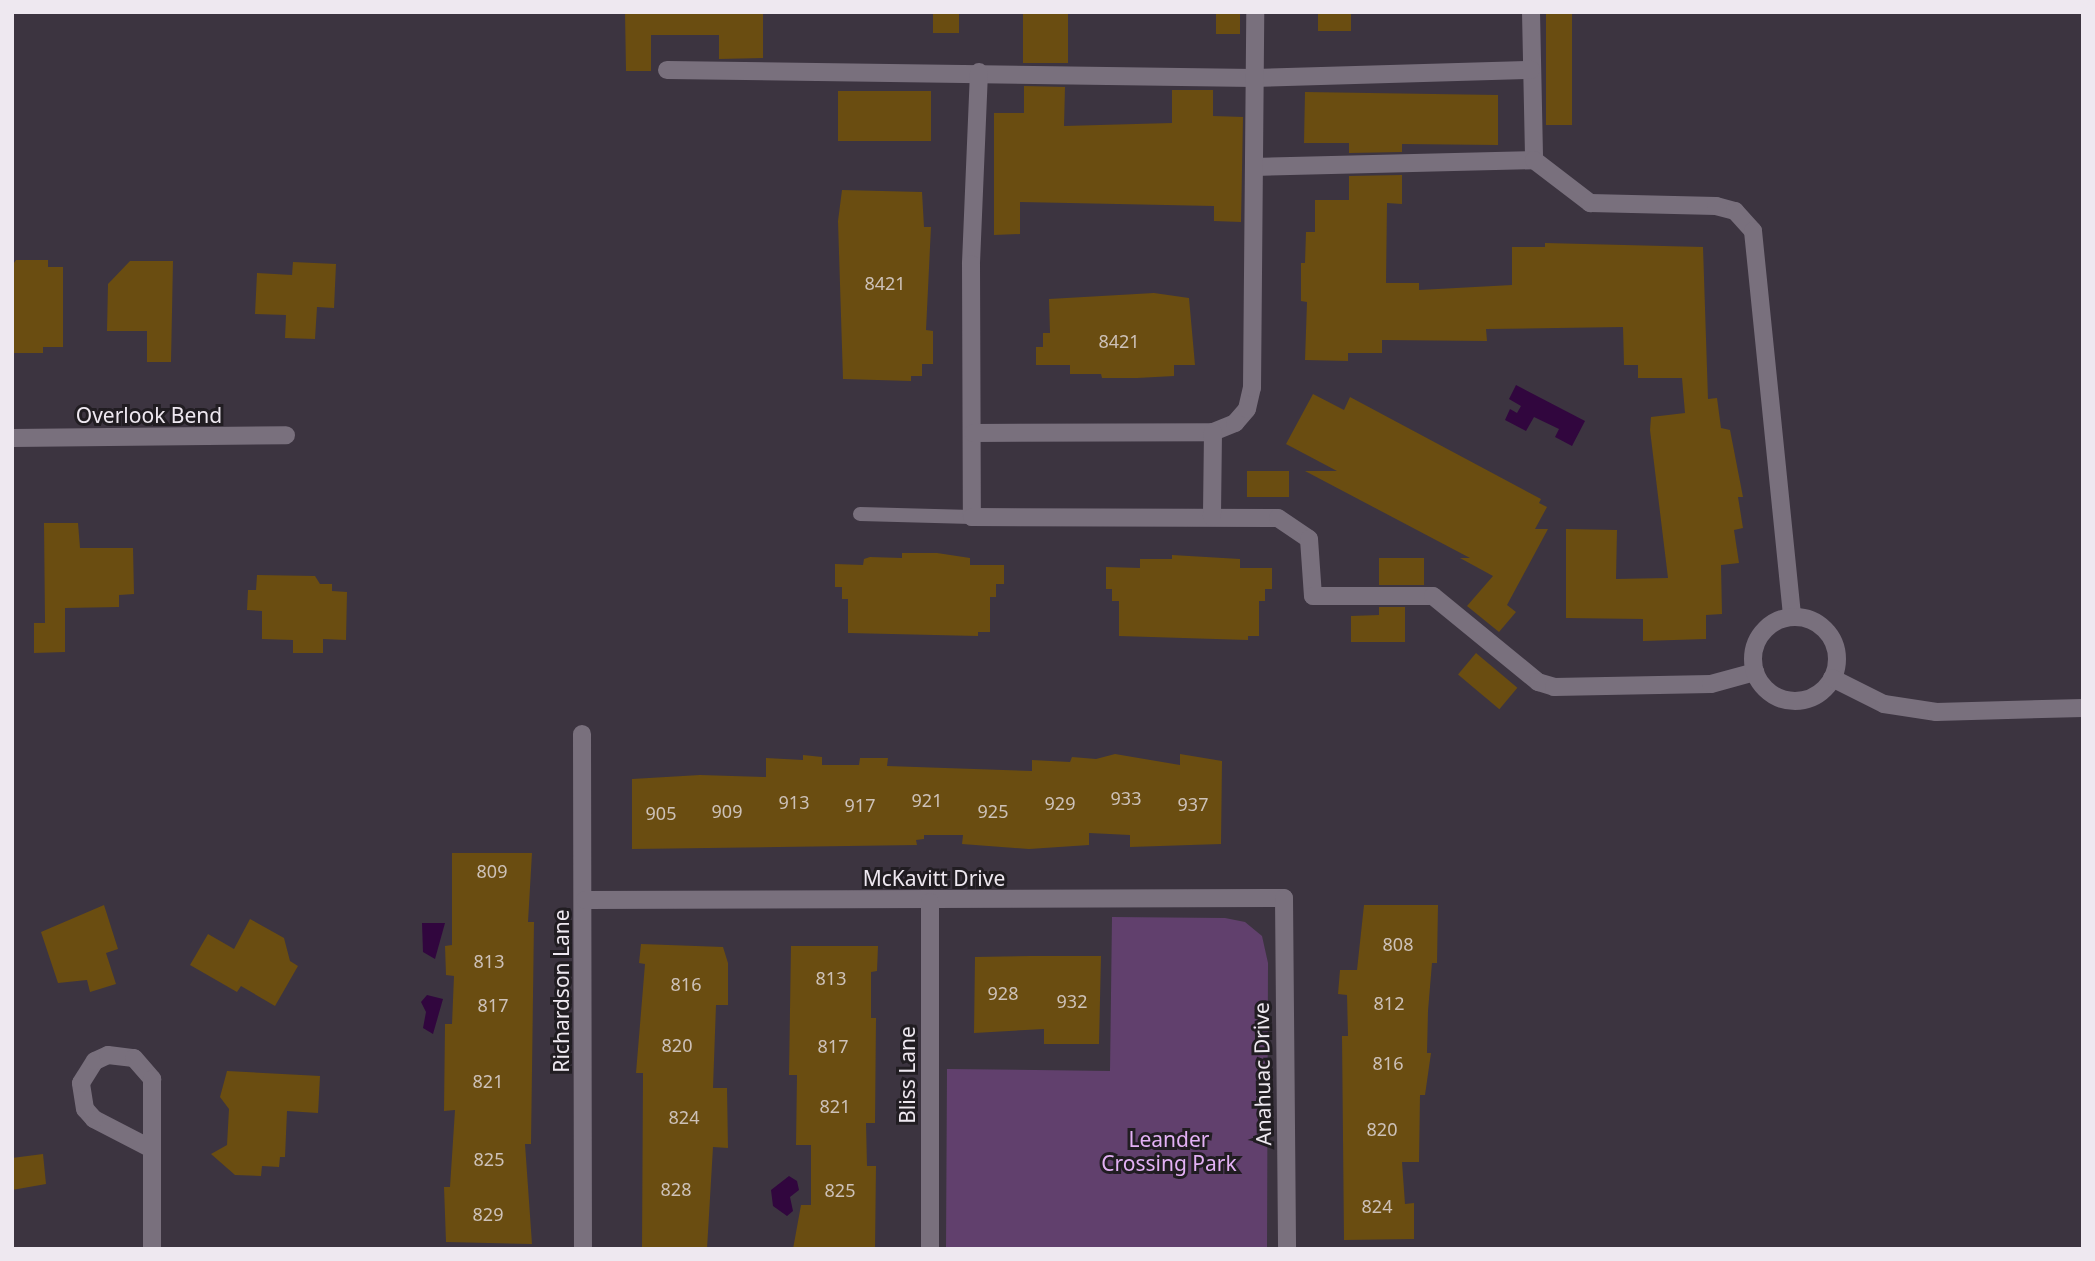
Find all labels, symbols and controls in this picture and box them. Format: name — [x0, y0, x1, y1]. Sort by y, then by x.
house number: 8421 — [864, 272, 906, 294]
house number: 8421 — [1098, 330, 1140, 352]
street label: Overlook Bend — [76, 402, 222, 428]
house number: 933 — [1111, 787, 1141, 809]
house number: 921 — [912, 789, 942, 811]
house number: 913 — [779, 791, 809, 813]
house number: 929 — [1045, 792, 1075, 814]
house number: 937 — [1178, 793, 1208, 815]
house number: 917 — [845, 794, 875, 816]
house number: 909 — [712, 800, 742, 822]
house number: 925 — [978, 800, 1008, 822]
house number: 905 — [646, 802, 676, 824]
house number: 809 — [477, 860, 507, 882]
street label: McKavitt Drive — [863, 865, 1005, 891]
street label: Richardson Lane — [548, 909, 574, 1073]
house number: 808 — [1383, 933, 1413, 955]
house number: 813 — [474, 950, 504, 972]
house number: 813 — [816, 967, 846, 989]
house number: 816 — [671, 973, 701, 995]
house number: 928 — [988, 982, 1018, 1004]
house number: 932 — [1057, 990, 1087, 1012]
house number: 812 — [1374, 992, 1404, 1014]
house number: 817 — [478, 994, 508, 1016]
street label: Anahuac Drive — [1248, 1002, 1276, 1146]
street label: Bliss Lane — [894, 1026, 920, 1124]
house number: 820 — [662, 1034, 692, 1056]
house number: 817 — [818, 1035, 848, 1057]
house number: 816 — [1373, 1052, 1403, 1074]
house number: 821 — [473, 1070, 503, 1092]
house number: 821 — [820, 1095, 850, 1117]
house number: 824 — [669, 1106, 699, 1128]
house number: 820 — [1367, 1118, 1397, 1140]
park label: Leander Crossing Park — [1101, 1126, 1237, 1176]
house number: 825 — [474, 1148, 504, 1170]
house number: 828 — [661, 1178, 691, 1200]
house number: 825 — [825, 1179, 855, 1201]
house number: 824 — [1362, 1195, 1392, 1217]
house number: 829 — [473, 1203, 503, 1225]

